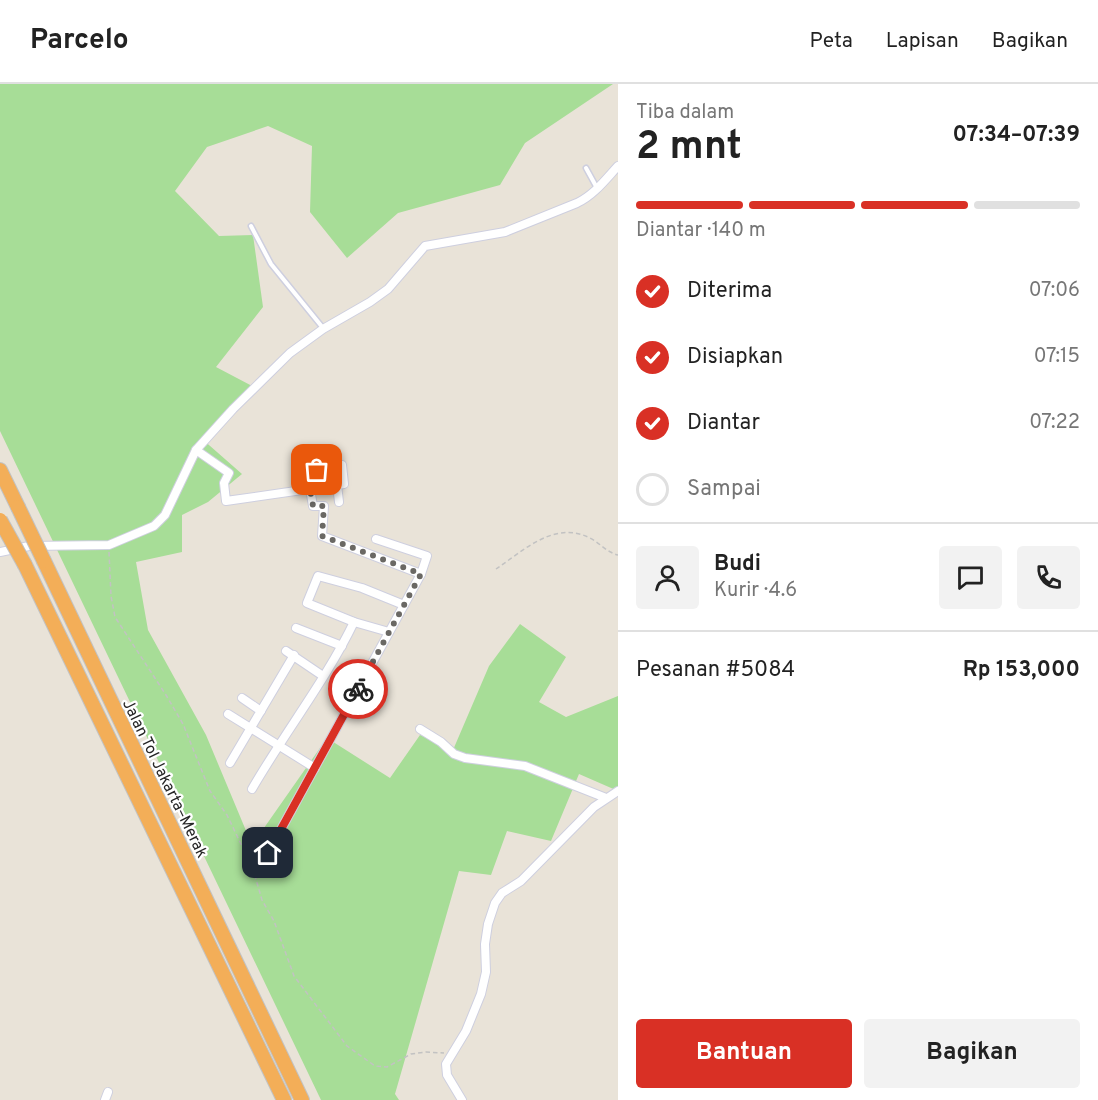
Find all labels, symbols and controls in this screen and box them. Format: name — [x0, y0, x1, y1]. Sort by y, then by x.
text: Parcelo — [30, 23, 129, 59]
text: Peta — [810, 28, 853, 55]
text: Lapisan — [886, 28, 959, 55]
text: Bagikan — [992, 28, 1068, 55]
text: Tiba dalam — [636, 100, 734, 126]
text: 07:34–07:39 — [953, 122, 1080, 149]
text: 2 mnt — [636, 124, 742, 173]
text: Diantar · 140 m — [636, 218, 766, 244]
icon: check — [636, 275, 669, 308]
text: Diterima — [687, 278, 772, 305]
text: 07:06 — [1029, 278, 1080, 304]
icon: check — [636, 341, 669, 374]
text: Disiapkan — [687, 344, 783, 371]
text: 07:15 — [1034, 344, 1080, 370]
icon: check — [636, 407, 669, 440]
text: Diantar — [687, 410, 760, 437]
text: 07:22 — [1029, 410, 1080, 436]
pin — [291, 444, 342, 495]
icon: bag — [300, 453, 333, 486]
text: Sampai — [687, 476, 761, 503]
button: person — [636, 546, 699, 609]
button: chat — [939, 546, 1002, 609]
button: phone — [1017, 546, 1080, 609]
text: Budi — [714, 551, 761, 578]
text: Kurir · 4.6 — [714, 578, 797, 604]
text: Pesanan #5084 — [636, 657, 795, 684]
text: Rp 153,000 — [963, 657, 1080, 684]
courier — [328, 659, 388, 719]
icon: bike — [342, 673, 375, 706]
street label: Jalan Tol Jakarta–Merak — [117, 696, 211, 861]
pin — [242, 827, 293, 878]
icon: home — [251, 836, 284, 869]
button: Bantuan — [636, 1019, 852, 1088]
button: Bagikan — [864, 1019, 1080, 1088]

